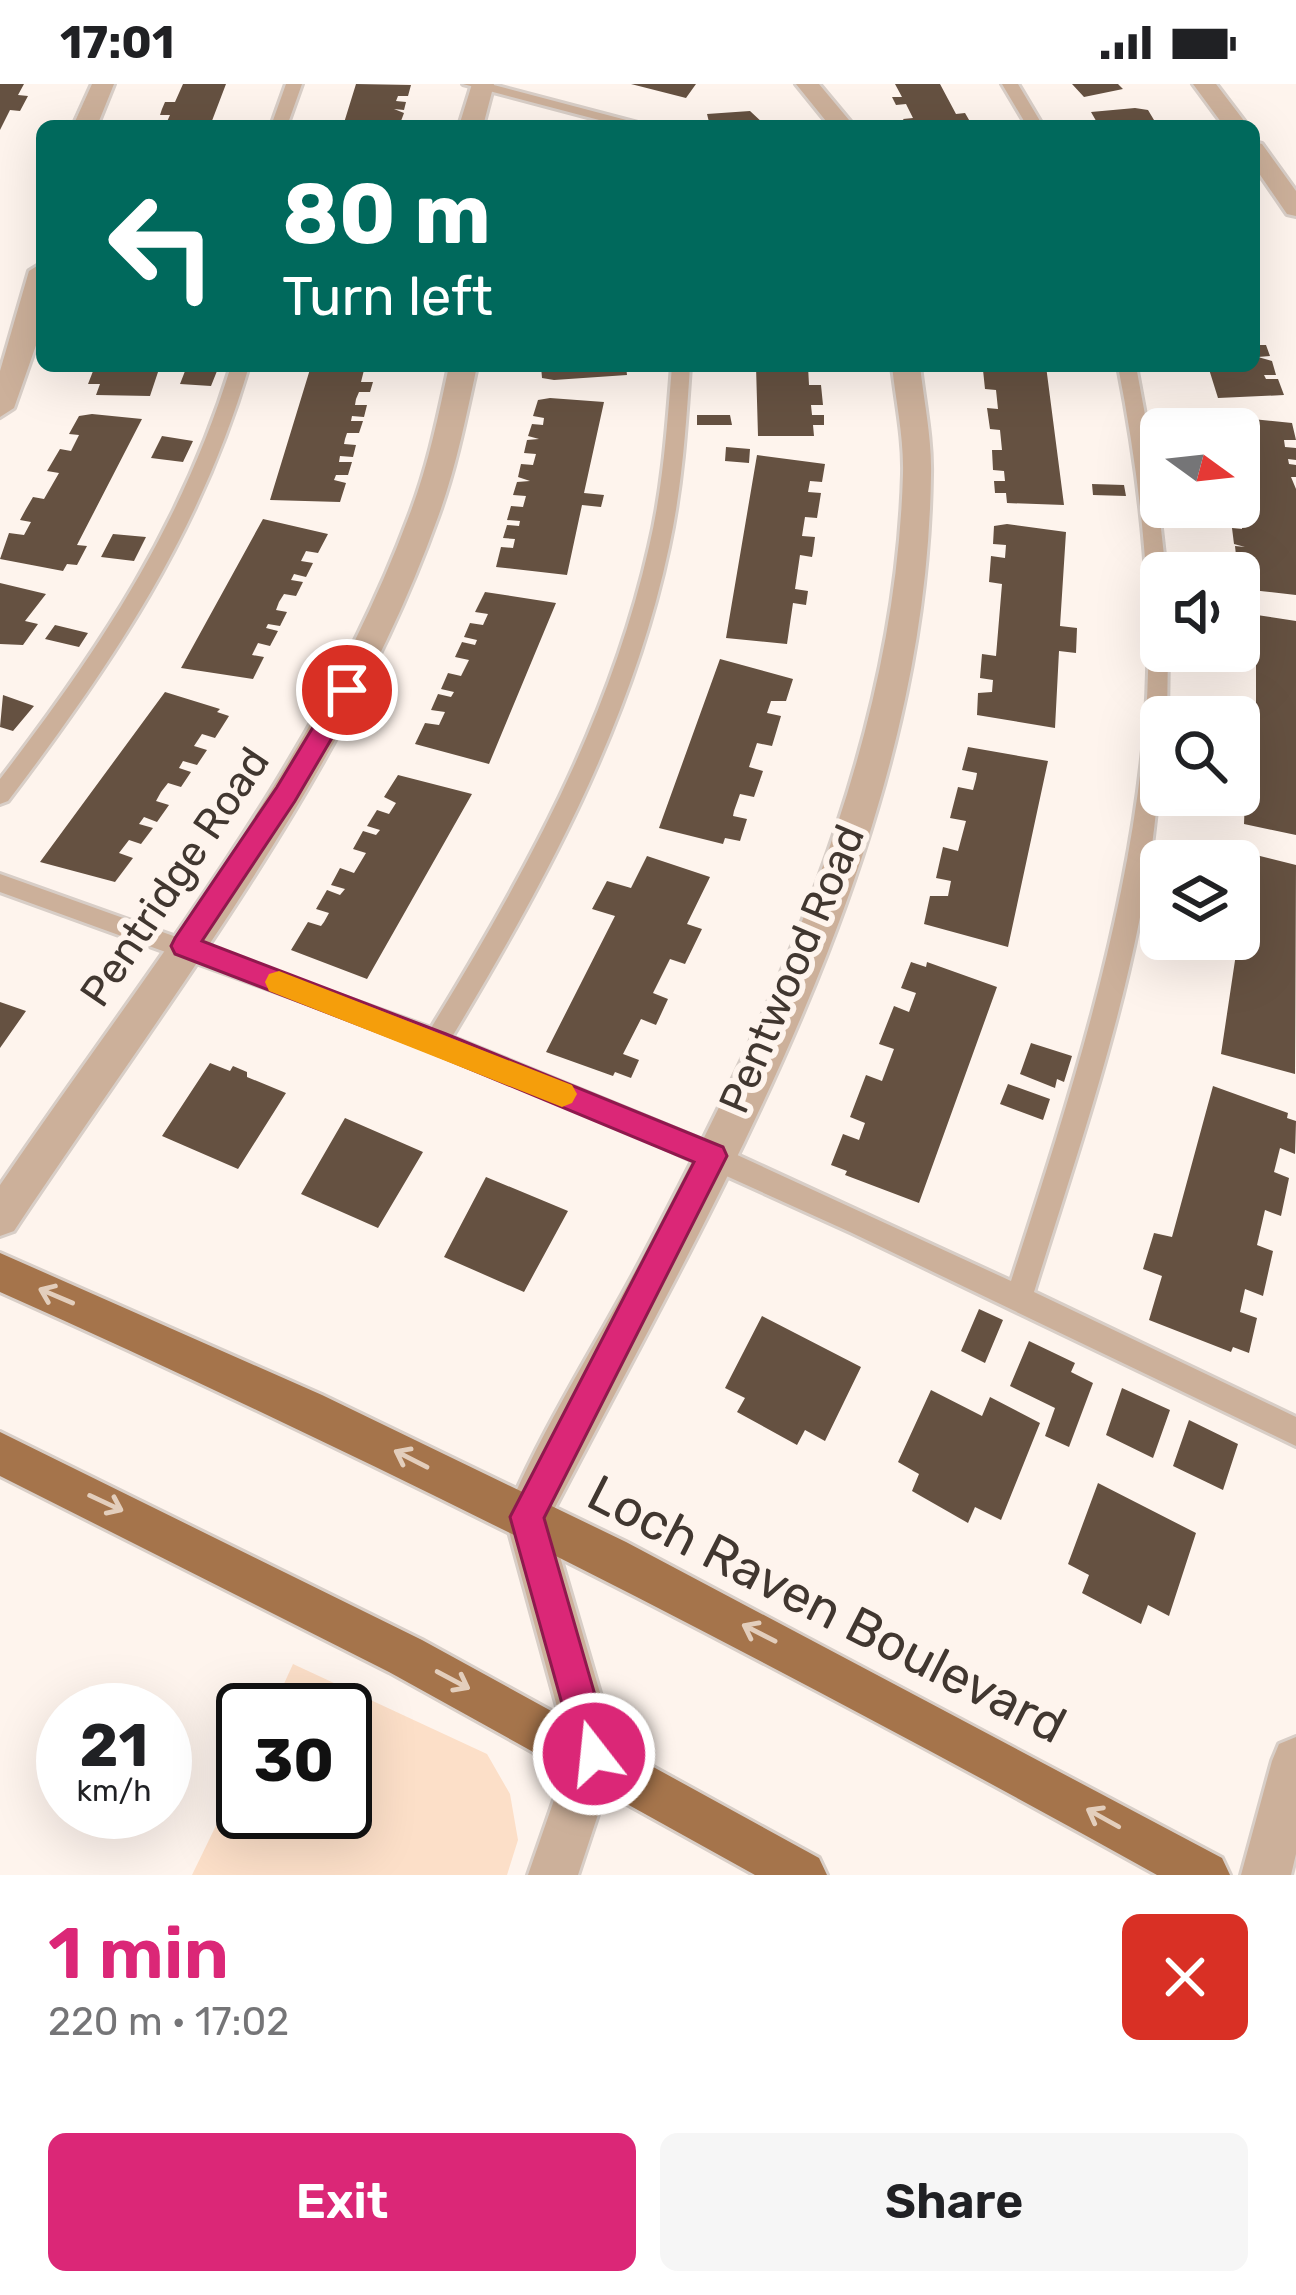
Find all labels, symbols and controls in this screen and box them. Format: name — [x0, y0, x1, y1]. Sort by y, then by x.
text: 17:01 — [60, 16, 174, 69]
text: 80 m — [282, 164, 491, 264]
icon: left — [84, 168, 240, 324]
text: Turn left — [282, 265, 493, 329]
north arrow — [1140, 408, 1260, 528]
map controls — [1140, 408, 1260, 960]
button: sound — [1140, 552, 1260, 672]
pin — [296, 639, 398, 741]
icon: arrive — [314, 657, 380, 723]
button: search — [1140, 696, 1260, 816]
street label: Pentridge Road — [70, 738, 280, 1016]
street label: Pentwood Road — [709, 818, 875, 1120]
button: layers — [1140, 840, 1260, 960]
one-way arrow — [39, 1284, 76, 1305]
one-way arrow — [394, 1446, 429, 1469]
street label: Loch Raven Boulevard — [578, 1462, 1076, 1756]
one-way arrow — [87, 1493, 123, 1515]
one-way arrow — [742, 1621, 778, 1644]
one-way arrow — [435, 1669, 471, 1692]
speed limit sign: 30 — [216, 1683, 372, 1839]
position arrow — [531, 1691, 657, 1817]
text: 21 — [80, 1710, 148, 1781]
text: km/h — [77, 1773, 151, 1809]
one-way arrow — [1086, 1806, 1121, 1829]
text: 1 min — [48, 1911, 229, 1996]
button: close — [1122, 1914, 1248, 2040]
text: 220 m · 17:02 — [48, 1999, 289, 2045]
button: Exit — [48, 2133, 636, 2271]
button: Share — [660, 2133, 1248, 2271]

